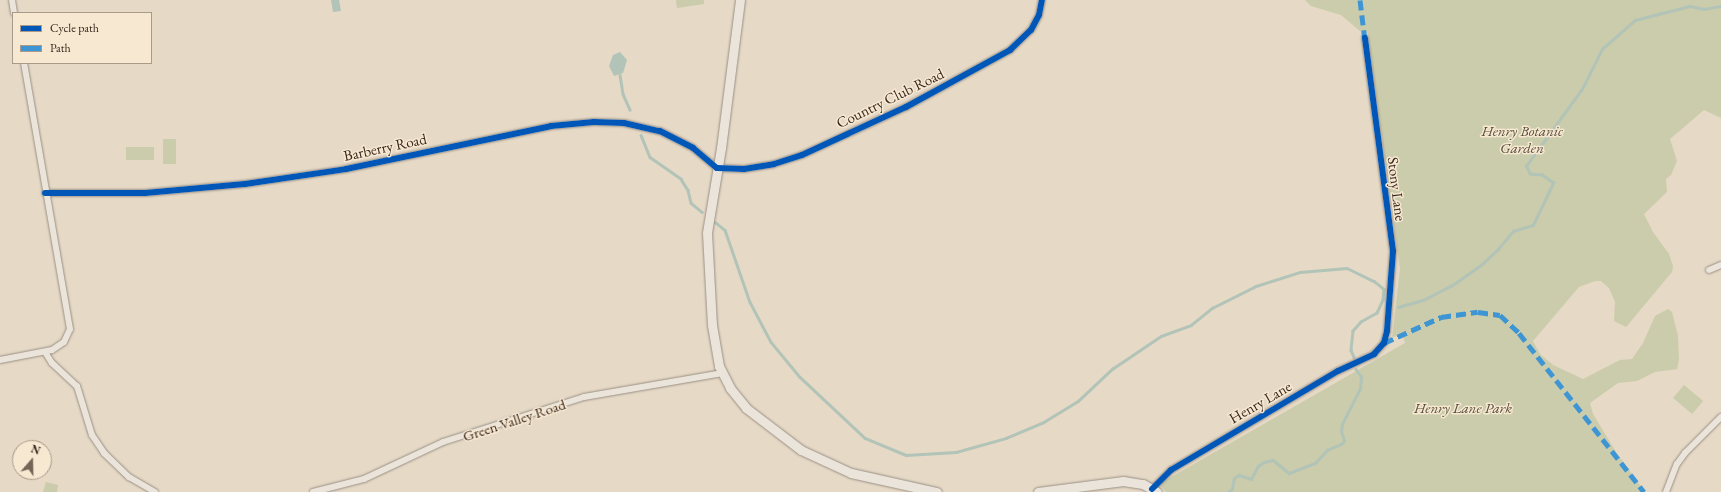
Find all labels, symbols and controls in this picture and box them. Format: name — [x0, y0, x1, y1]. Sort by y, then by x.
legend — [12, 12, 152, 64]
text: Cycle path — [50, 20, 99, 36]
text: Path — [50, 40, 71, 56]
street label: Country Club Road — [833, 64, 947, 132]
park label: Henry Botanic Garden — [1481, 121, 1563, 156]
street label: Barberry Road — [342, 129, 428, 165]
street label: Stony Lane — [1384, 156, 1410, 222]
street label: Henry Lane — [1226, 377, 1294, 427]
street label: Green Valley Road — [460, 395, 568, 445]
park label: Henry Lane Park — [1414, 399, 1512, 417]
north arrow — [12, 440, 52, 480]
text: N — [29, 442, 42, 458]

